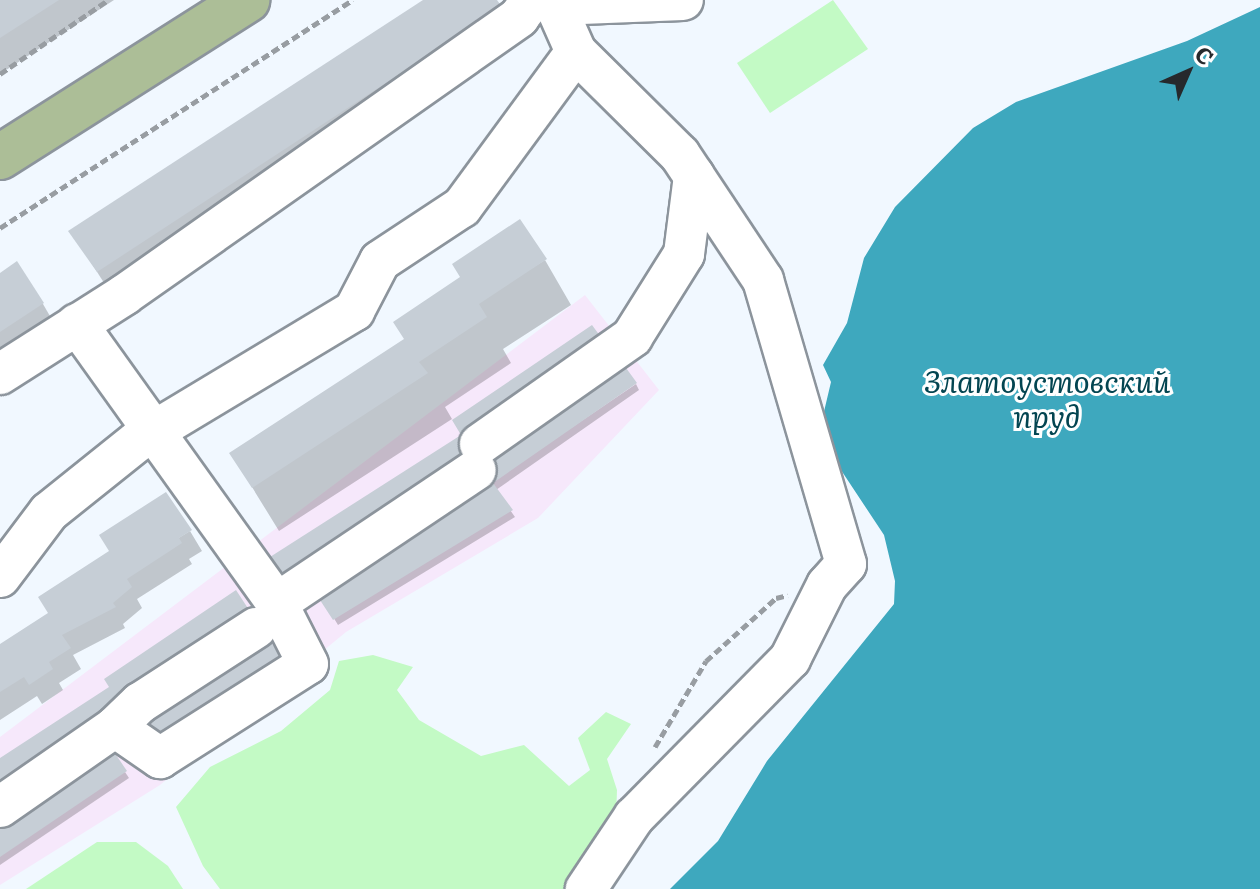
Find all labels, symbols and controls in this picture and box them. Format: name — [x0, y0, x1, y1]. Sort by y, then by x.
north arrow — [1148, 32, 1228, 112]
text: С — [1188, 37, 1223, 72]
water label: Златоустовский пруд — [924, 362, 1170, 432]

